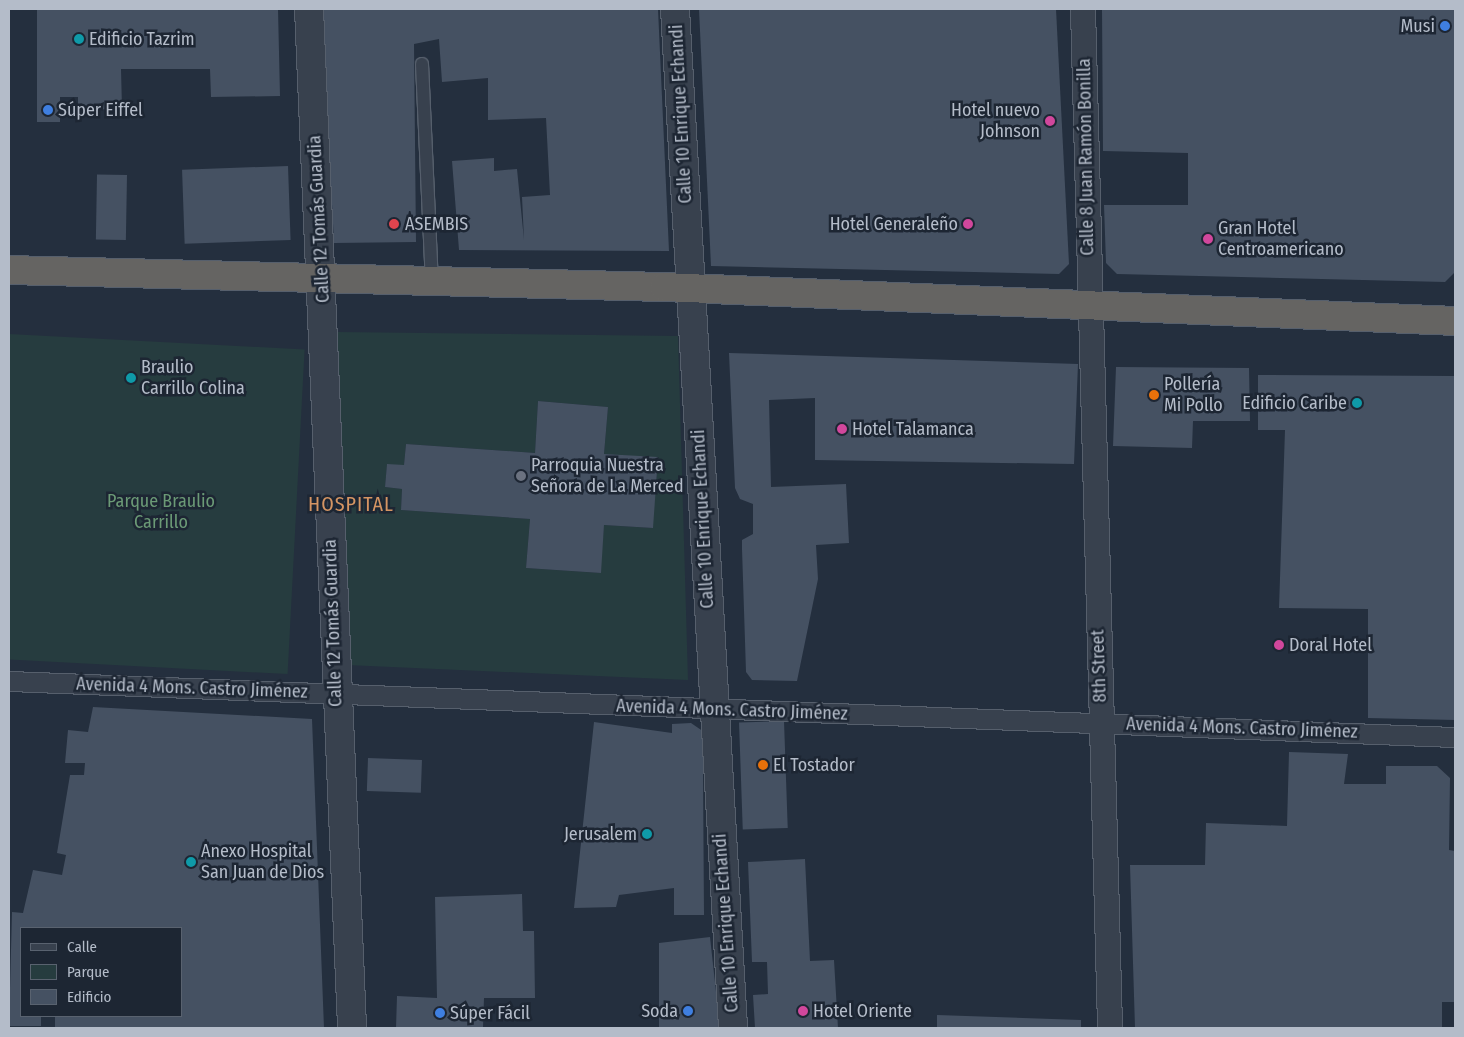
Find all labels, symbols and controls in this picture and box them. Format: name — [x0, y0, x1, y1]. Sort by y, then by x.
place label: Musi — [1401, 15, 1435, 37]
marker: Musi — [1439, 20, 1451, 32]
street label: Calle 10 Enrique Echandi — [666, 24, 696, 204]
place label: Edificio Tazrim — [89, 28, 195, 50]
marker: Edificio Tazrim — [73, 33, 85, 45]
street label: Calle 8 Juan Ramón Bonilla — [1073, 58, 1099, 256]
place label: Súper Eiffel — [58, 99, 143, 121]
place label: Hotel nuevo Johnson — [951, 100, 1040, 142]
marker: Súper Eiffel — [42, 104, 54, 116]
marker: Hotel nuevo Johnson — [1044, 115, 1056, 127]
street label: Calle 12 Tomás Guardia — [304, 135, 334, 303]
place label: ASEMBIS — [405, 213, 468, 235]
place label: Hotel Generaleño — [830, 213, 958, 235]
marker: ASEMBIS — [387, 217, 401, 231]
marker: Hotel Generaleño — [962, 218, 974, 230]
place label: Gran Hotel Centroamericano — [1218, 218, 1344, 260]
marker: Gran Hotel Centroamericano — [1202, 233, 1214, 245]
place label: Braulio Carrillo Colina — [141, 357, 245, 399]
marker: Braulio Carrillo Colina — [125, 372, 137, 384]
place label: Pollería Mi Pollo — [1164, 374, 1223, 416]
marker: Pollería Mi Pollo — [1148, 389, 1160, 401]
place label: Edificio Caribe — [1242, 392, 1347, 414]
marker: Edificio Caribe — [1351, 397, 1363, 409]
place label: Hotel Talamanca — [852, 418, 974, 440]
marker: Hotel Talamanca — [836, 423, 848, 435]
street label: Calle 10 Enrique Echandi — [688, 429, 718, 609]
place label: Parroquia Nuestra Señora de La Merced — [531, 455, 684, 498]
marker: Parroquia Nuestra Señora de La Merced — [515, 470, 527, 482]
park label: Parque Braulio Carrillo — [107, 491, 215, 534]
district label: HOSPITAL — [307, 492, 395, 516]
street label: Calle 12 Tomás Guardia — [319, 539, 347, 707]
street label: 8th Street — [1087, 629, 1111, 703]
place label: Doral Hotel — [1289, 634, 1372, 656]
marker: Doral Hotel — [1273, 639, 1285, 651]
street label: Avenida 4 Mons. Castro Jiménez — [76, 673, 308, 703]
street label: Avenida 4 Mons. Castro Jiménez — [616, 695, 848, 725]
street label: Avenida 4 Mons. Castro Jiménez — [1126, 713, 1358, 743]
place label: El Tostador — [773, 754, 855, 776]
marker: El Tostador — [757, 759, 769, 771]
place label: Jerusalem — [564, 823, 637, 845]
marker: Jerusalem — [641, 828, 653, 840]
street label: Calle 10 Enrique Echandi — [709, 833, 743, 1013]
place label: Anexo Hospital San Juan de Dios — [201, 841, 324, 884]
marker: Anexo Hospital San Juan de Dios — [185, 856, 197, 868]
legend — [20, 927, 182, 1017]
text: Calle — [67, 938, 97, 956]
text: Parque — [67, 963, 110, 981]
text: Edificio — [67, 988, 112, 1006]
place label: Soda — [641, 1000, 678, 1022]
place label: Hotel Oriente — [813, 1000, 912, 1022]
place label: Súper Fácil — [450, 1002, 530, 1024]
marker: Soda — [682, 1005, 694, 1017]
marker: Hotel Oriente — [797, 1005, 809, 1017]
marker: Súper Fácil — [434, 1007, 446, 1019]

